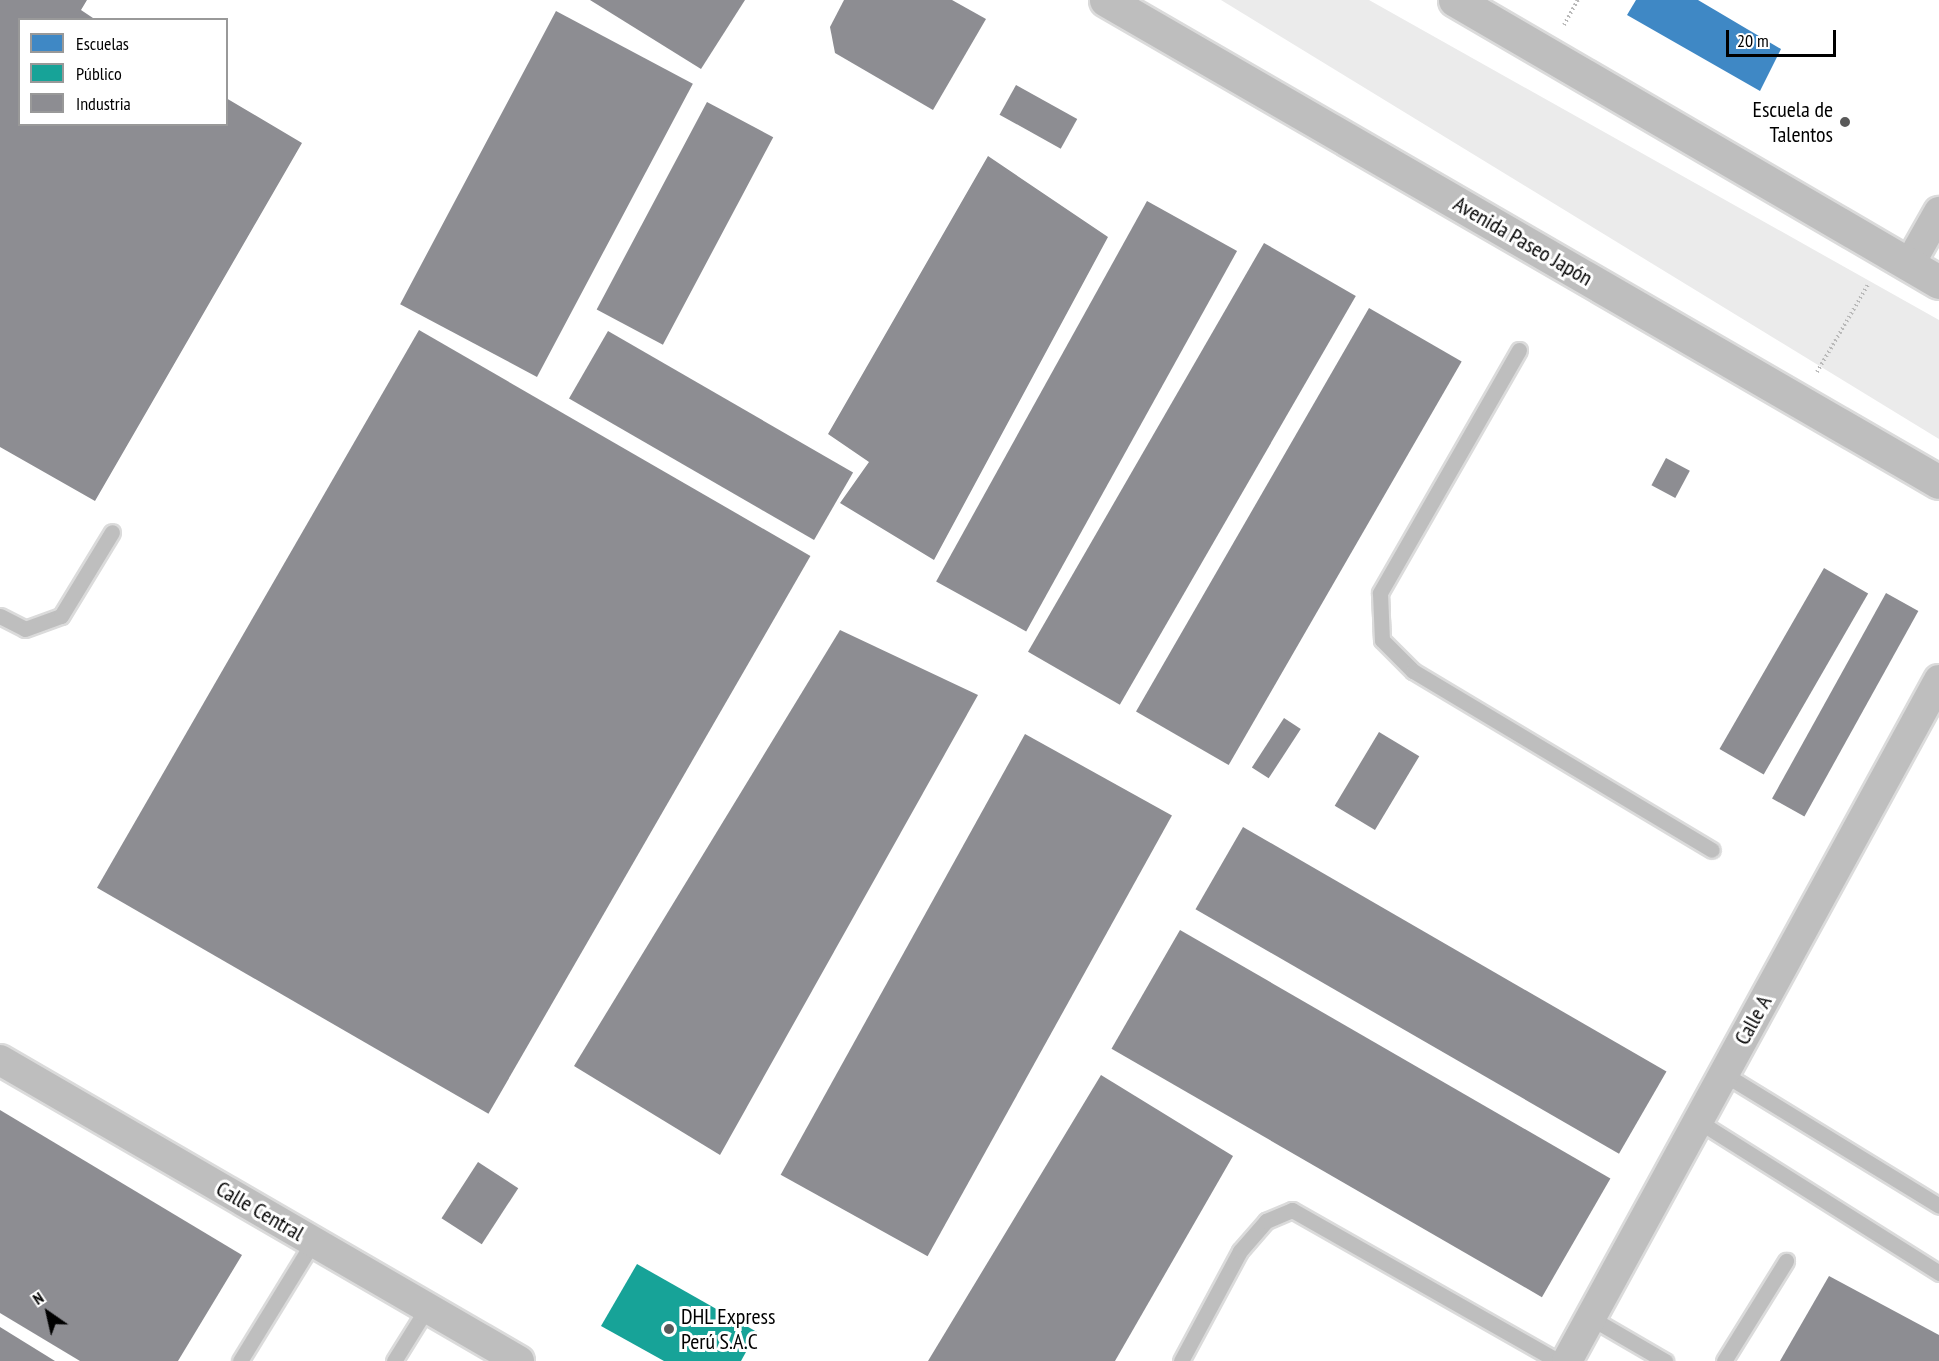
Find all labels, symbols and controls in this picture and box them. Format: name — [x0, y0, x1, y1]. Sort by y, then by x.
legend — [18, 18, 228, 126]
scale bar — [1729, 18, 1838, 56]
text: 20 m — [1737, 29, 1769, 52]
text: Escuelas — [76, 32, 129, 55]
text: Público — [76, 62, 122, 85]
text: Industria — [76, 92, 131, 115]
place label: Escuela de Talentos — [1752, 96, 1833, 148]
marker: Escuela de Talentos — [1838, 115, 1852, 129]
street label: Avenida Paseo Japón — [1449, 191, 1597, 291]
street label: Calle A — [1729, 990, 1777, 1050]
street label: Calle Central — [211, 1175, 309, 1247]
north arrow — [18, 1283, 78, 1343]
text: N — [29, 1287, 47, 1309]
place label: DHL Express Perú S.A.C — [681, 1303, 776, 1354]
marker: DHL Express Perú S.A.C — [662, 1322, 676, 1336]

